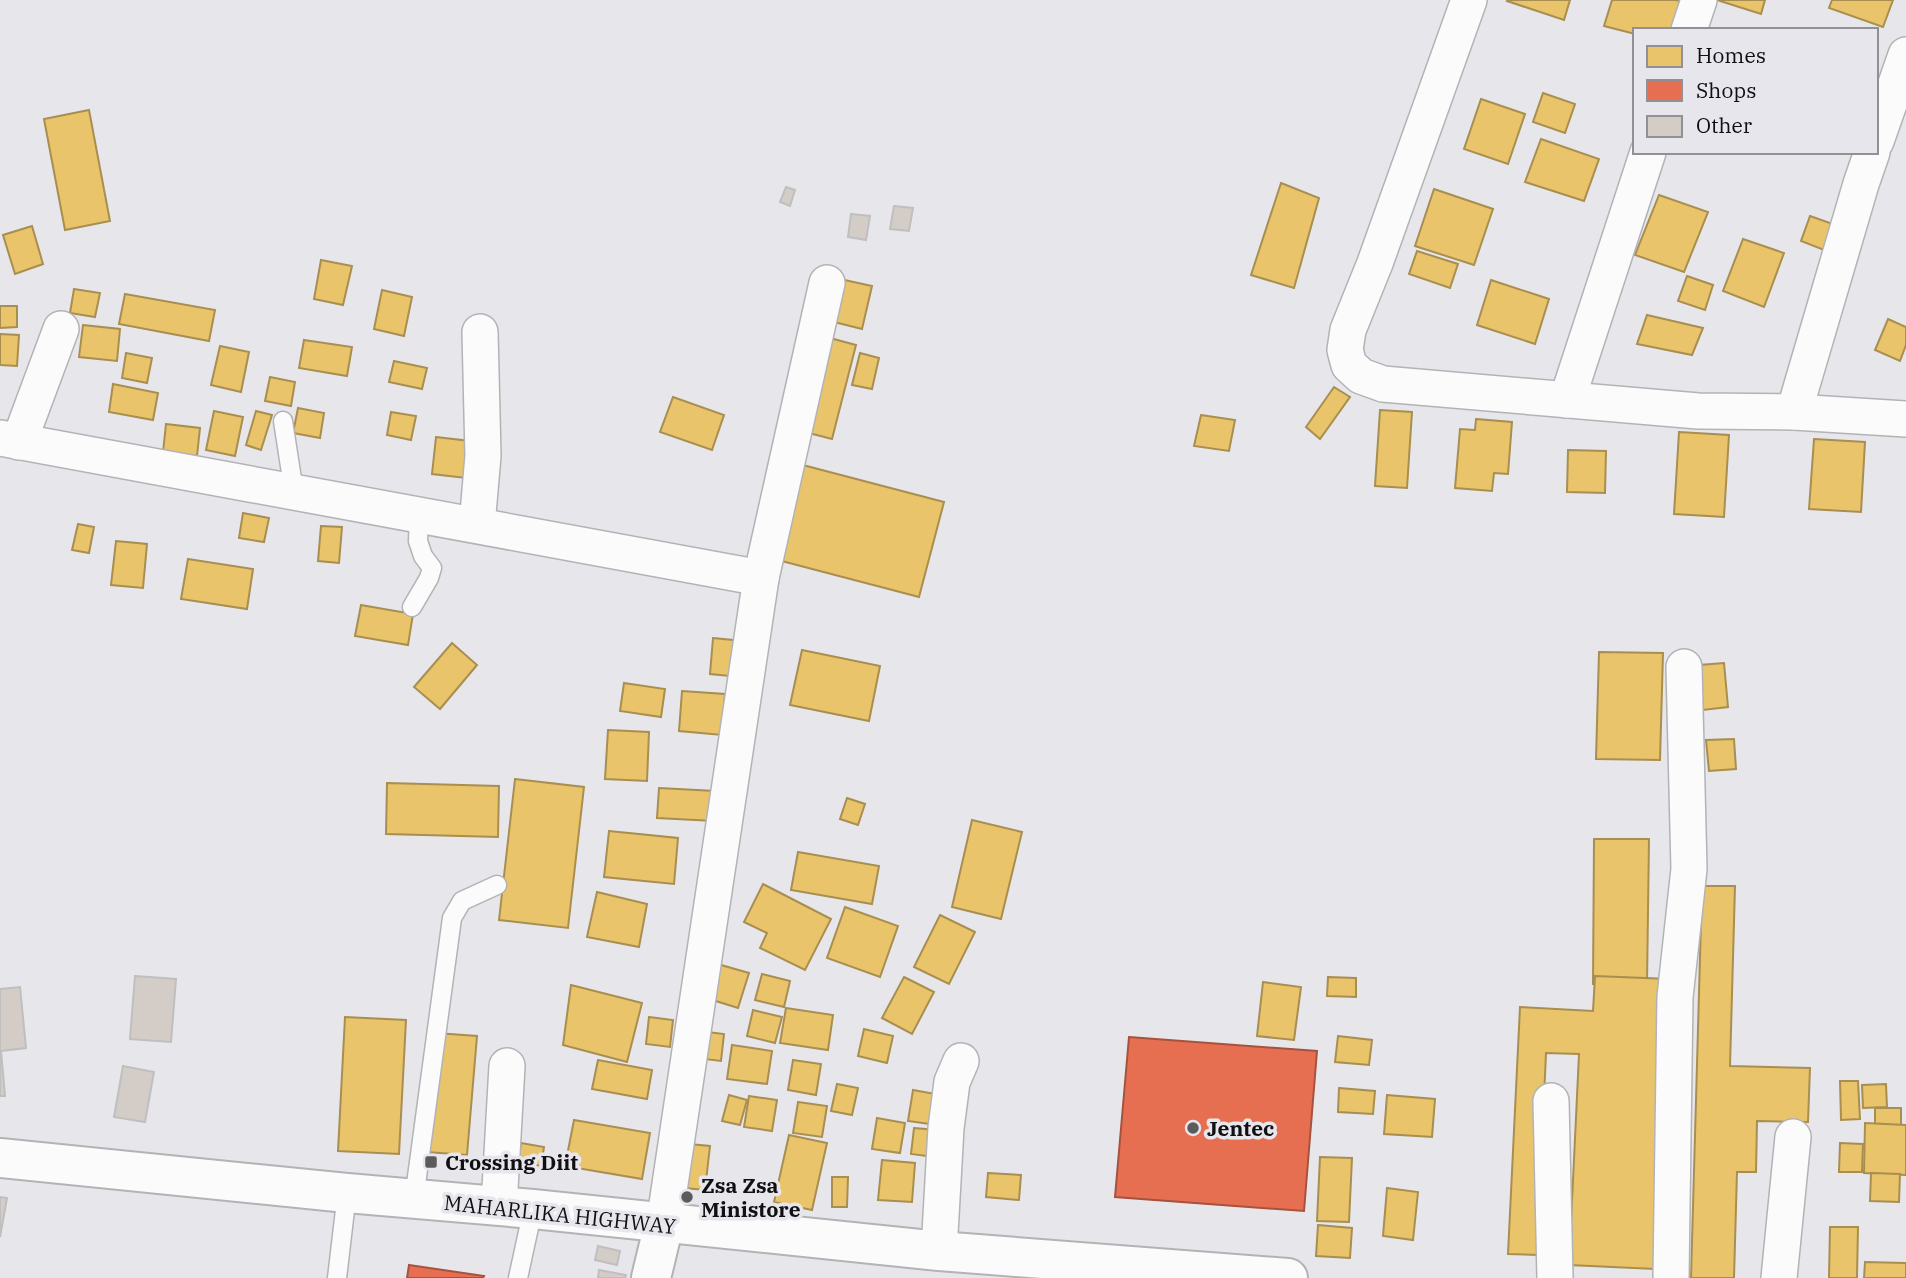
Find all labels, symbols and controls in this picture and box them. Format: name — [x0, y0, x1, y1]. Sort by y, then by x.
legend — [1633, 28, 1878, 154]
text: Homes — [1696, 41, 1766, 69]
text: Shops — [1696, 76, 1756, 104]
text: Other — [1696, 111, 1753, 139]
place label: Jentec — [1207, 1114, 1274, 1142]
marker: Jentec — [1185, 1120, 1201, 1136]
place label: Crossing Diit — [445, 1148, 578, 1176]
marker: Crossing Diit — [423, 1154, 439, 1170]
place label: Zsa Zsa Ministore — [701, 1171, 801, 1223]
street label: MAHARLIKA HIGHWAY — [443, 1188, 677, 1240]
marker: Zsa Zsa Ministore — [679, 1189, 695, 1205]

